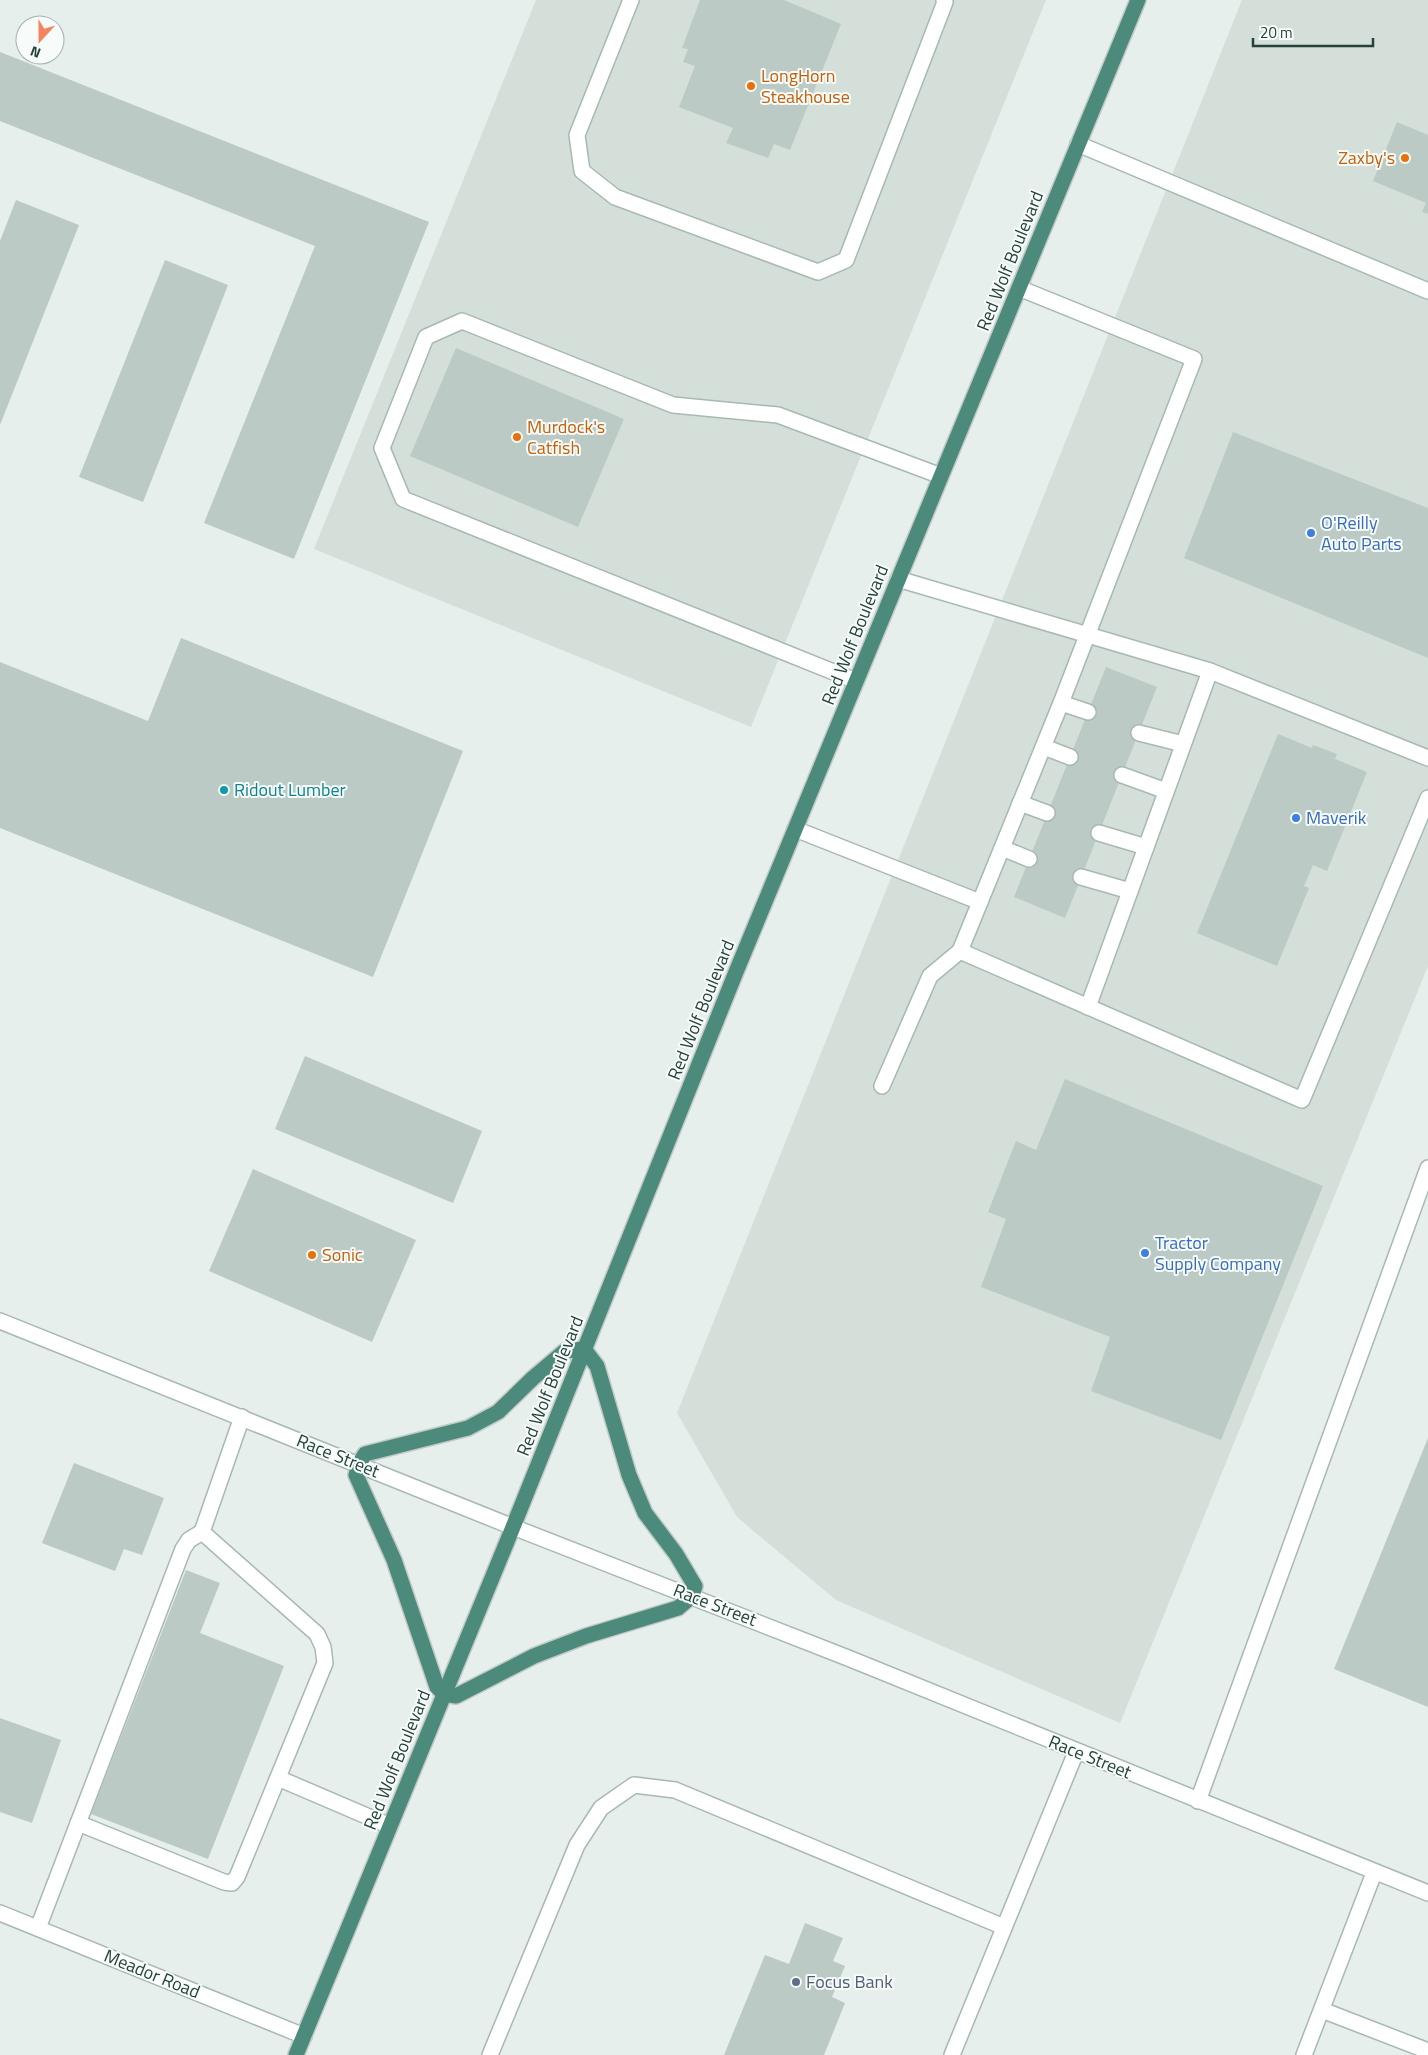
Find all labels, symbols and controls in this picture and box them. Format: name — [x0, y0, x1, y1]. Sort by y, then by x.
north arrow — [15, 15, 65, 65]
scale bar — [1253, 15, 1373, 47]
text: 20 m — [1260, 21, 1293, 44]
text: N — [27, 41, 43, 64]
place label: LongHorn Steakhouse — [761, 62, 850, 110]
marker: LongHorn Steakhouse — [745, 80, 757, 92]
place label: Zaxby's — [1338, 144, 1395, 171]
marker: Zaxby's — [1399, 152, 1411, 164]
street label: Red Wolf Boulevard — [969, 187, 1050, 335]
place label: Murdock's Catfish — [527, 413, 605, 461]
marker: Murdock's Catfish — [511, 431, 523, 443]
place label: O'Reilly Auto Parts — [1321, 509, 1402, 557]
marker: O'Reilly Auto Parts — [1305, 527, 1317, 539]
street label: Red Wolf Boulevard — [814, 561, 895, 709]
place label: Ridout Lumber — [234, 776, 346, 803]
marker: Ridout Lumber — [218, 784, 230, 796]
place label: Maverik — [1306, 804, 1367, 831]
marker: Maverik — [1290, 812, 1302, 824]
street label: Red Wolf Boulevard — [660, 936, 741, 1084]
place label: Tractor Supply Company — [1155, 1229, 1281, 1277]
place label: Sonic — [322, 1241, 363, 1268]
marker: Tractor Supply Company — [1139, 1247, 1151, 1259]
marker: Sonic — [306, 1249, 318, 1261]
street label: Red Wolf Boulevard — [509, 1312, 590, 1460]
street label: Race Street — [293, 1427, 384, 1485]
street label: Race Street — [670, 1576, 761, 1633]
street label: Red Wolf Boulevard — [356, 1686, 437, 1834]
street label: Race Street — [1045, 1728, 1136, 1786]
street label: Meador Road — [100, 1942, 204, 2005]
place label: Focus Bank — [806, 1968, 893, 1995]
marker: Focus Bank — [790, 1976, 802, 1988]

